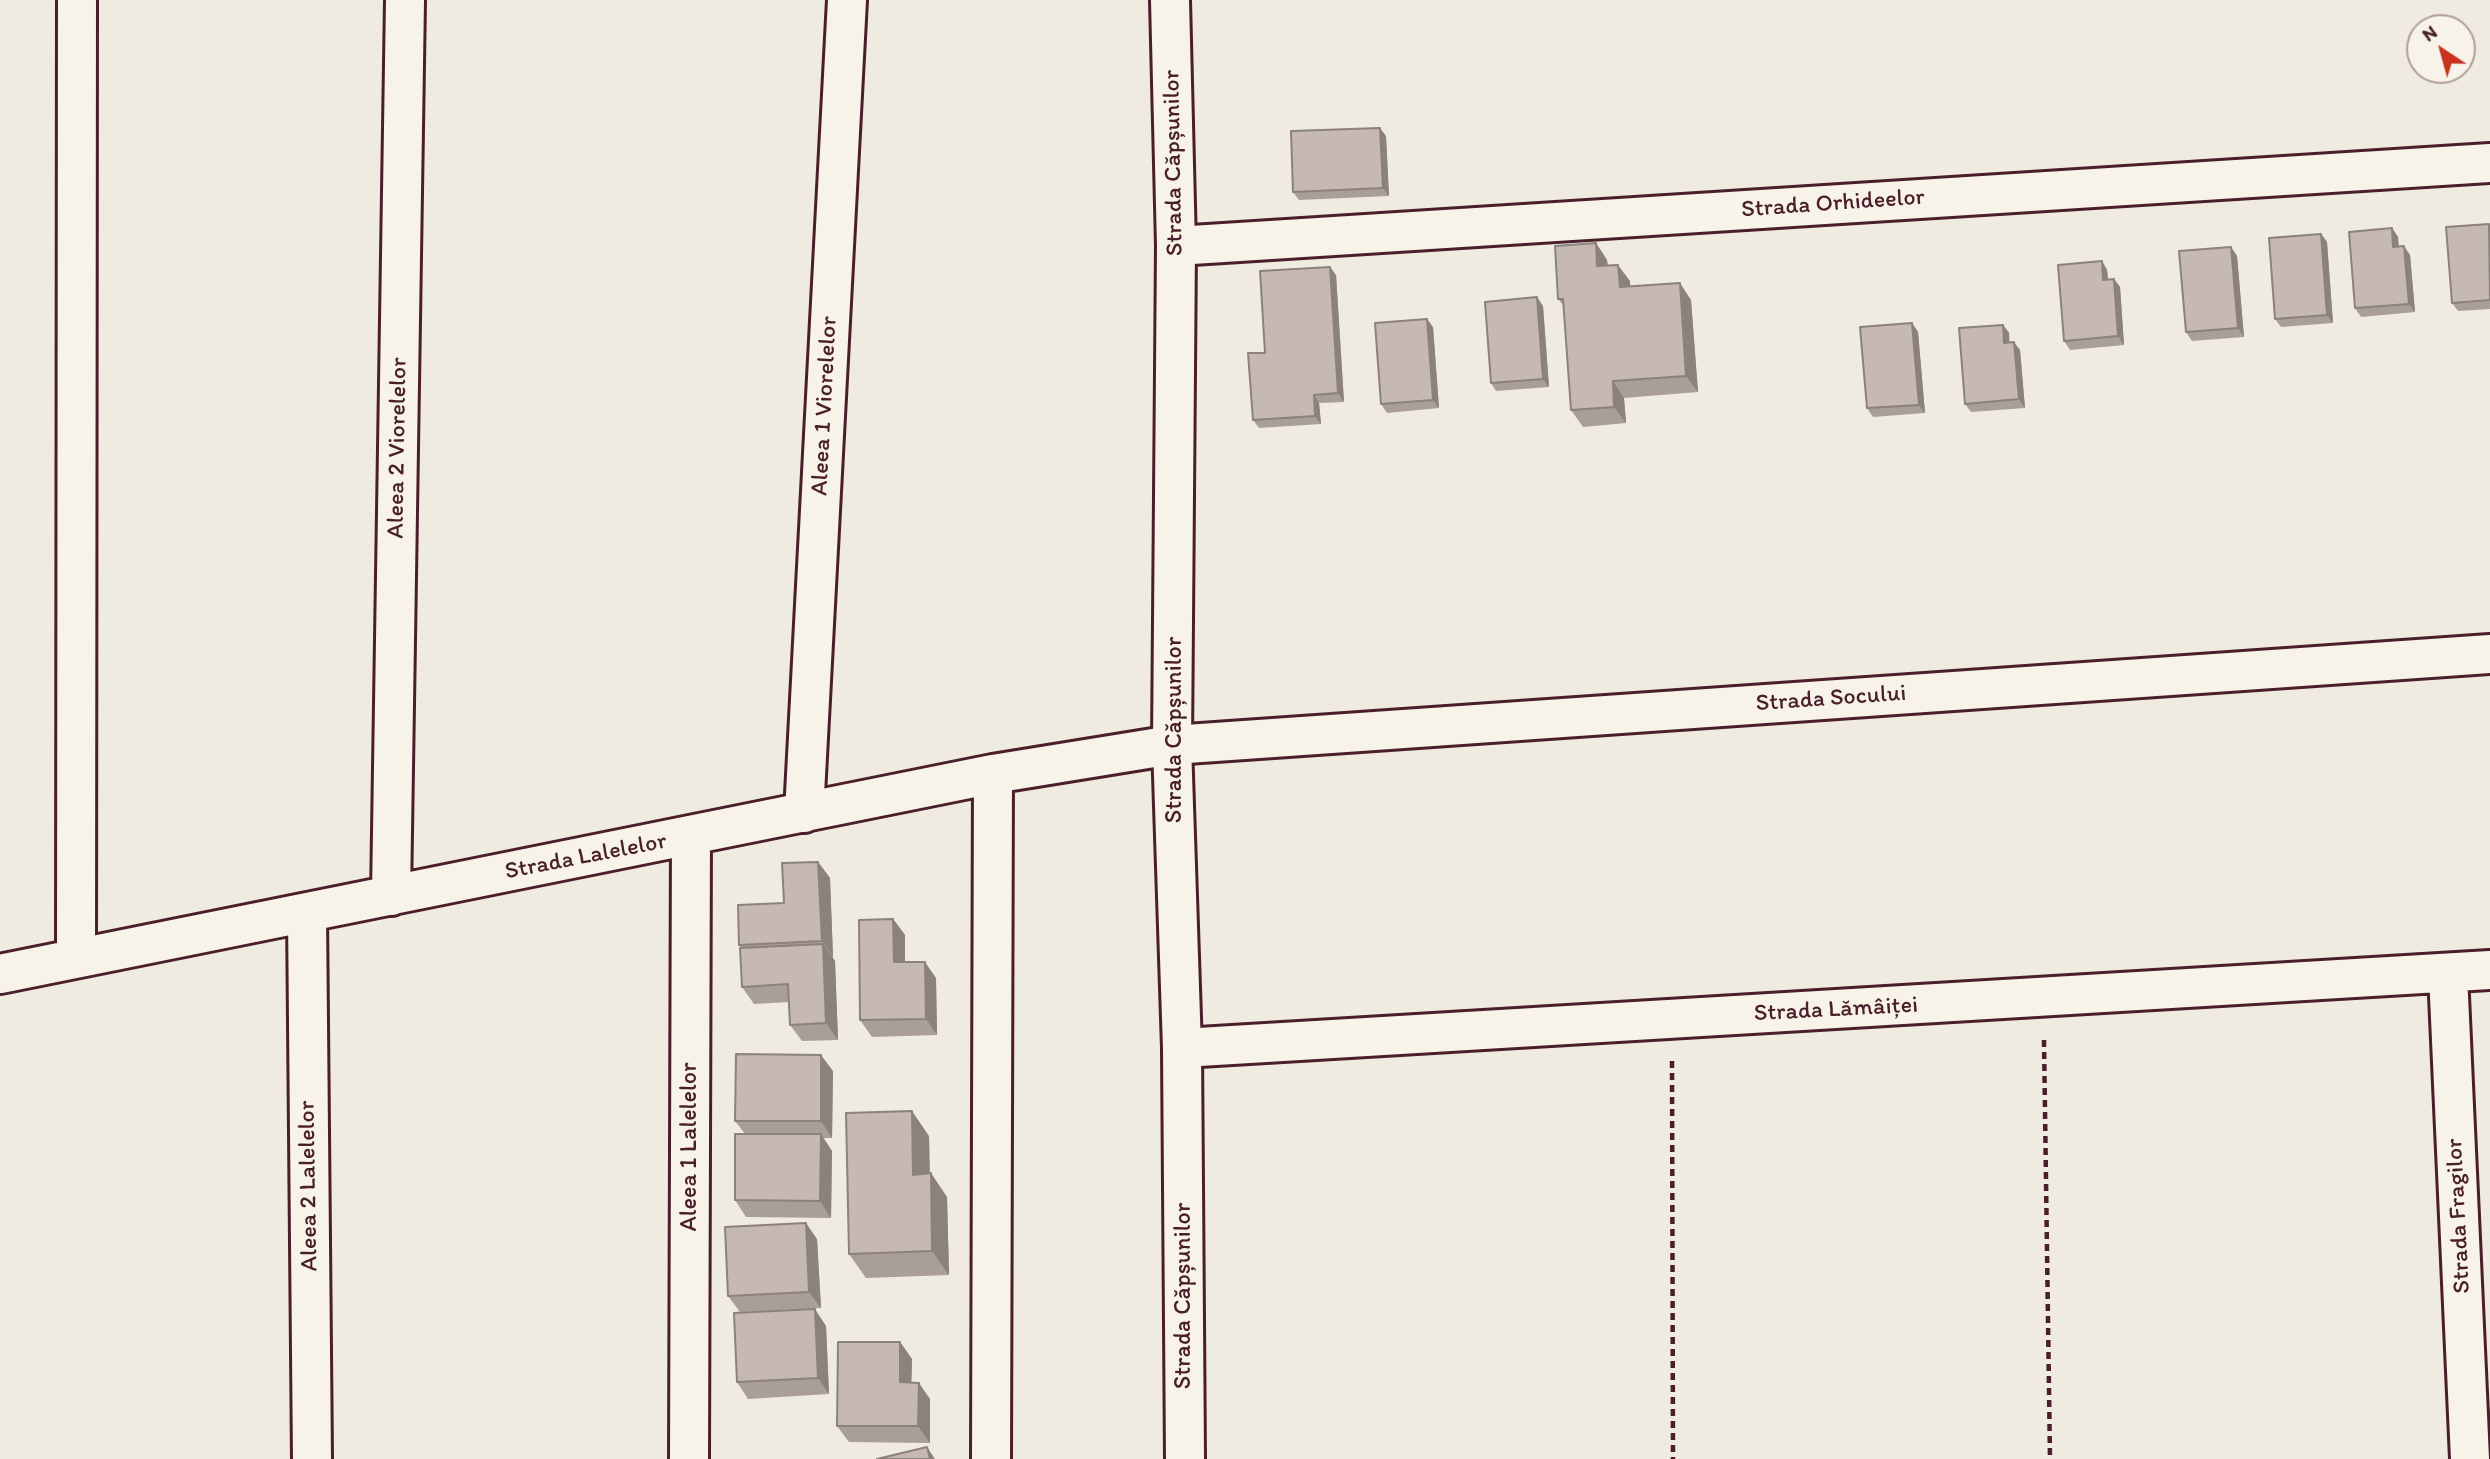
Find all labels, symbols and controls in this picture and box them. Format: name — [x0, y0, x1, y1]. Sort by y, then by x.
north arrow — [2406, 14, 2476, 84]
text: N — [2418, 20, 2441, 46]
street label: Strada Căpșunilor — [1158, 70, 1190, 256]
street label: Strada Orhideelor — [1740, 183, 1926, 225]
street label: Aleea 1 Viorelelor — [806, 316, 844, 496]
street label: Aleea 2 Viorelelor — [382, 357, 414, 539]
street label: Strada Căpșunilor — [1161, 637, 1189, 823]
street label: Strada Socului — [1755, 679, 1907, 719]
street label: Strada Lalelelor — [503, 827, 669, 887]
street label: Strada Lămâiței — [1753, 991, 1919, 1029]
street label: Aleea 1 Lalelelor — [676, 1062, 704, 1232]
street label: Aleea 2 Lalelelor — [293, 1100, 325, 1272]
street label: Strada Fragilor — [2441, 1138, 2477, 1294]
street label: Strada Căpșunilor — [1170, 1203, 1198, 1389]

